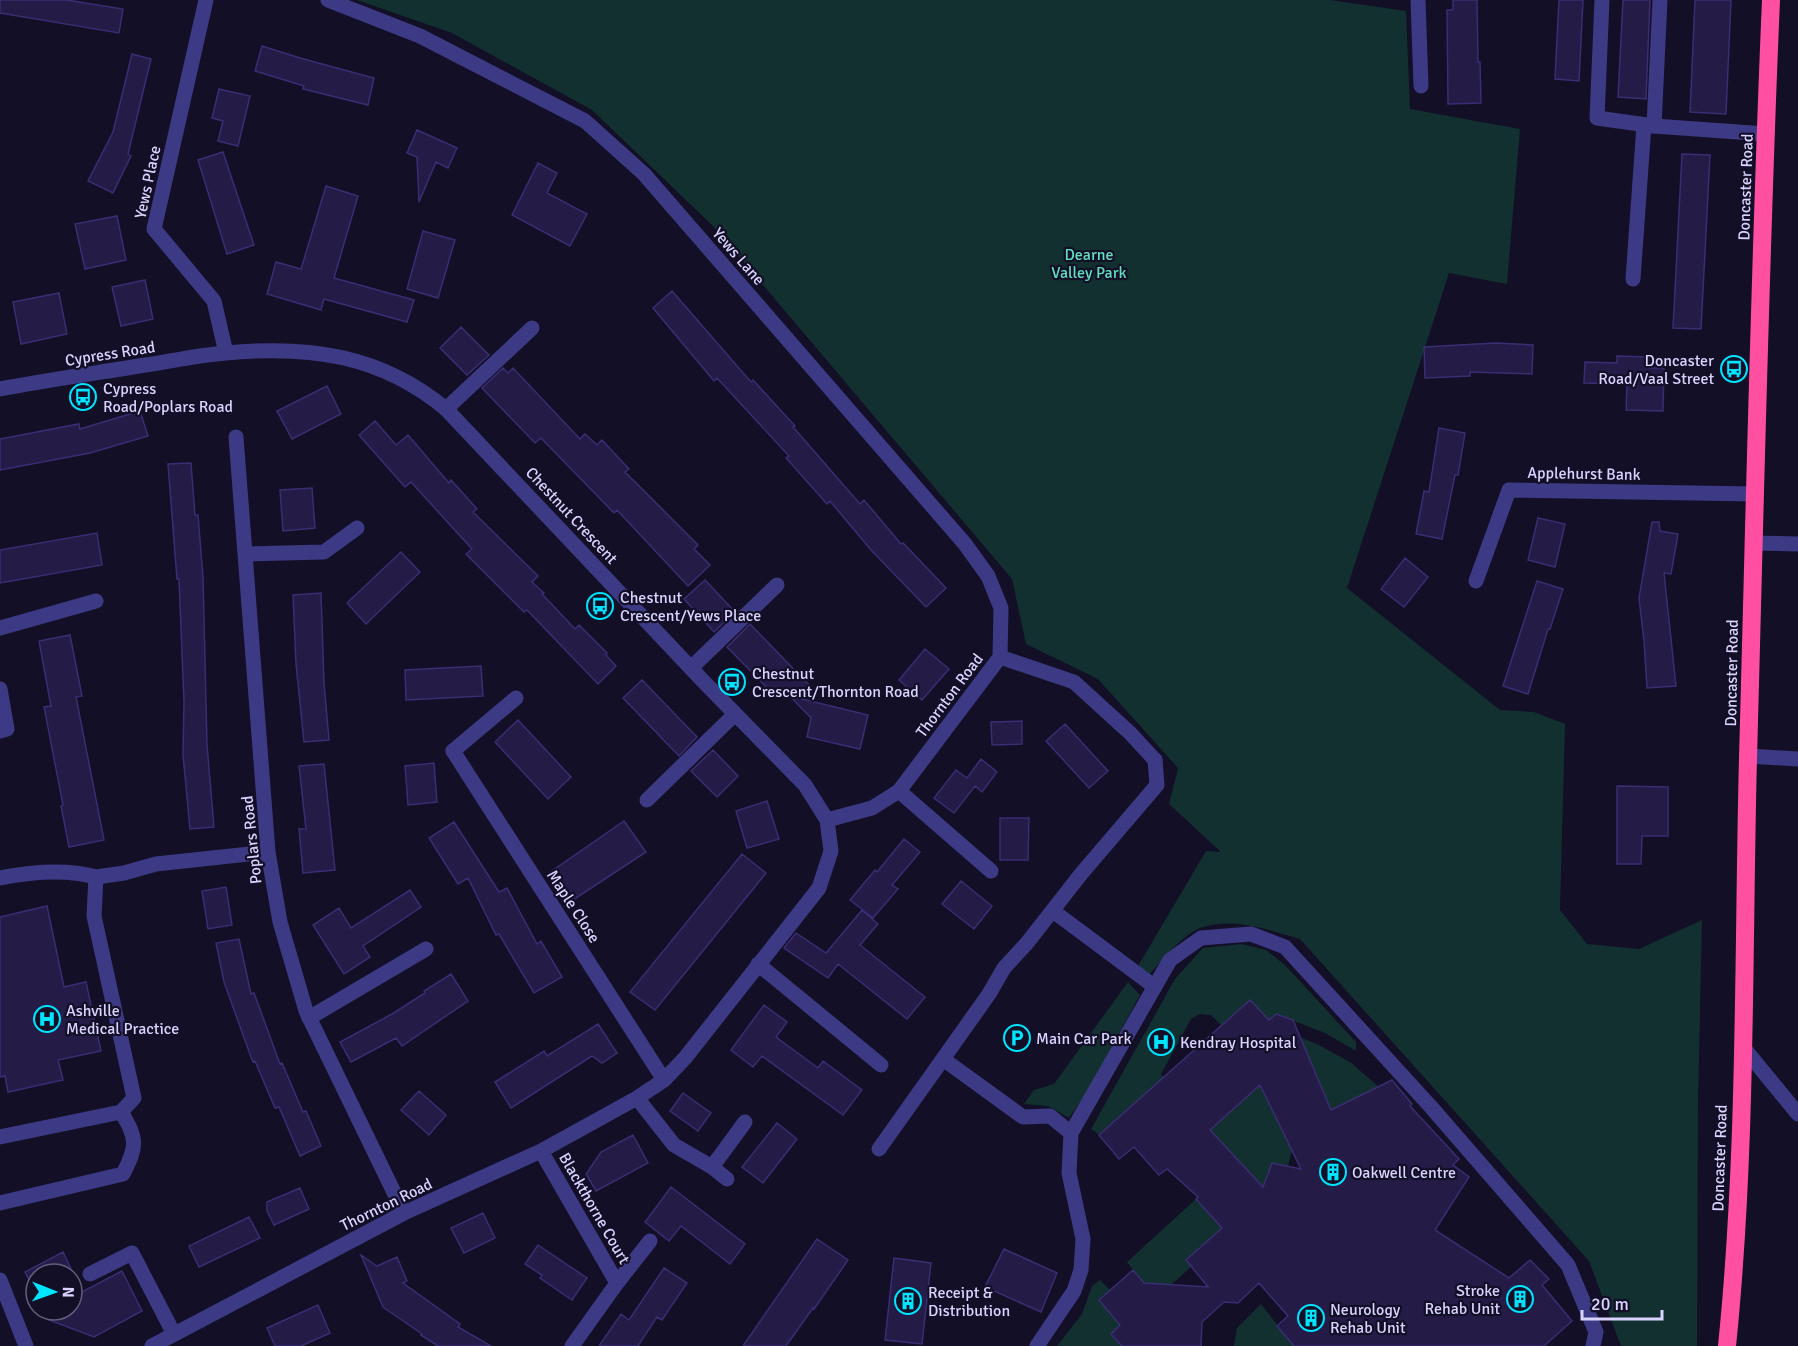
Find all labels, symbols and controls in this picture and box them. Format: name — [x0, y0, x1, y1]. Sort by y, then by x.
street label: Doncaster Road — [1734, 133, 1758, 241]
street label: Yews Place — [130, 144, 165, 221]
street label: Yews Lane — [708, 224, 769, 290]
park label: Dearne Valley Park — [1051, 245, 1127, 283]
street label: Cypress Road — [64, 337, 157, 371]
place label: Doncaster Road/Vaal Street — [1598, 351, 1714, 389]
bus stop icon: Doncaster Road/Vaal Street — [1719, 354, 1749, 384]
place label: Cypress Road/Poplars Road — [103, 379, 233, 417]
bus stop icon: Cypress Road/Poplars Road — [68, 382, 98, 412]
street label: Chestnut Crescent — [521, 463, 622, 569]
street label: Applehurst Bank — [1527, 463, 1641, 485]
place label: Chestnut Crescent/Yews Place — [620, 588, 761, 626]
bus stop icon: Chestnut Crescent/Yews Place — [585, 591, 615, 621]
street label: Doncaster Road — [1721, 619, 1743, 727]
street label: Thornton Road — [912, 650, 988, 741]
place label: Chestnut Crescent/Thornton Road — [752, 664, 919, 702]
bus stop icon: Chestnut Crescent/Thornton Road — [717, 667, 747, 697]
street label: Poplars Road — [237, 795, 267, 885]
street label: Maple Close — [542, 866, 604, 947]
place label: Ashville Medical Practice — [66, 1001, 179, 1039]
hospital icon: Ashville Medical Practice — [32, 1004, 62, 1034]
parking icon: Main Car Park — [1002, 1023, 1032, 1053]
hospital icon: Kendray Hospital — [1146, 1027, 1176, 1057]
place label: Main Car Park — [1036, 1029, 1131, 1049]
place label: Kendray Hospital — [1180, 1033, 1297, 1053]
street label: Doncaster Road — [1708, 1104, 1732, 1212]
street label: Blackthorne Court — [554, 1149, 634, 1268]
building icon: Oakwell Centre — [1318, 1157, 1348, 1187]
place label: Oakwell Centre — [1352, 1163, 1456, 1183]
street label: Thornton Road — [337, 1174, 436, 1236]
north arrow — [24, 1262, 84, 1322]
place label: Stroke Rehab Unit — [1425, 1281, 1500, 1319]
place label: Receipt & Distribution — [928, 1283, 1010, 1321]
scale bar — [1582, 1283, 1662, 1321]
building icon: Stroke Rehab Unit — [1505, 1284, 1535, 1314]
building icon: Receipt & Distribution — [893, 1286, 923, 1316]
text: N — [58, 1287, 78, 1298]
text: 20 m — [1591, 1293, 1629, 1315]
place label: Neurology Rehab Unit — [1330, 1300, 1406, 1338]
building icon: Neurology Rehab Unit — [1296, 1303, 1326, 1333]

